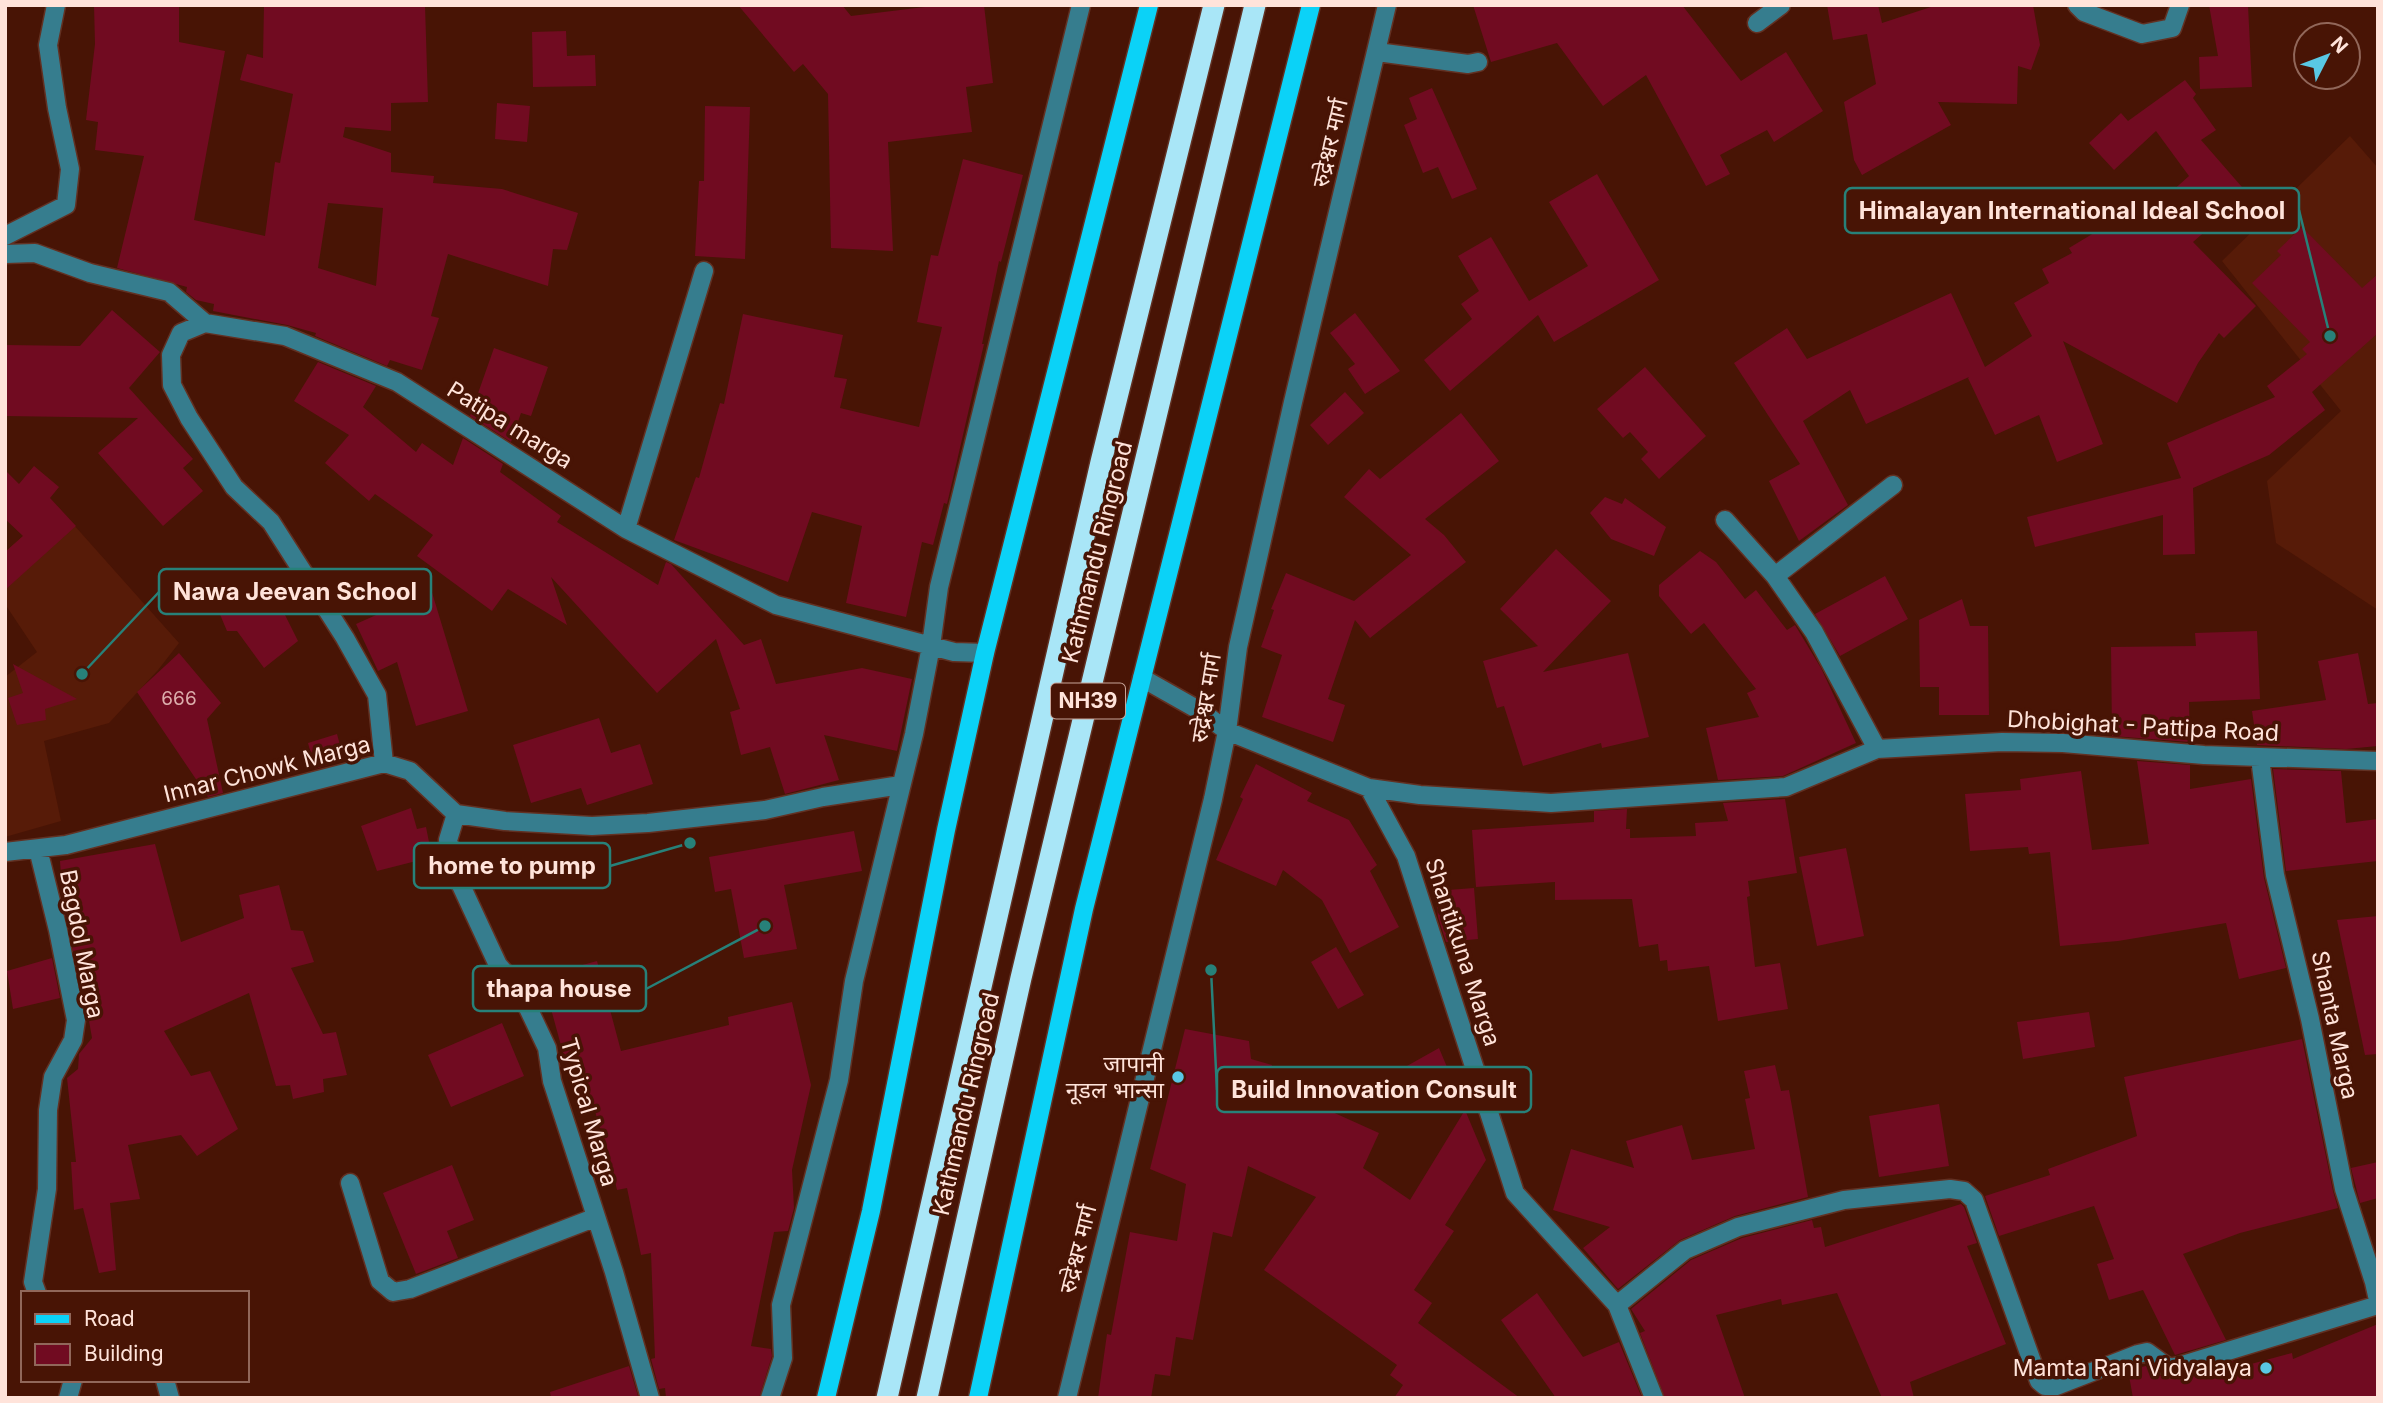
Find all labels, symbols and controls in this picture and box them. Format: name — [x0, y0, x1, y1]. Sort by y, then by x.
north arrow — [2292, 21, 2362, 91]
text: N — [2326, 32, 2353, 58]
street label: रुद्रेश्वर मार्ग — [1306, 95, 1354, 190]
callout: Himalayan International Ideal School — [1845, 188, 2299, 233]
text: Himalayan International Ideal School — [1859, 196, 2285, 225]
street label: Patipa marga — [442, 375, 578, 475]
street label: Kathmandu Ringroad — [1056, 438, 1138, 666]
callout: Nawa Jeevan School — [159, 569, 431, 614]
text: Nawa Jeevan School — [173, 577, 417, 606]
street label: रुद्रेश्वर मार्ग — [1185, 650, 1227, 745]
road number: NH39 — [1051, 684, 1125, 718]
house number: 666 — [161, 687, 197, 710]
street label: Dhobighat - Pattipa Road — [2006, 705, 2280, 747]
street label: Innar Chowk Marga — [161, 730, 373, 808]
callout: home to pump — [414, 843, 610, 888]
text: home to pump — [428, 851, 596, 880]
street label: Shantikuna Marga — [1419, 854, 1507, 1050]
street label: Bagdol Marga — [54, 867, 110, 1021]
street label: Shanta Marga — [2306, 948, 2364, 1102]
callout: thapa house — [473, 966, 646, 1011]
text: thapa house — [486, 974, 632, 1003]
street label: Kathmandu Ringroad — [927, 990, 1005, 1218]
street label: Typical Marga — [554, 1034, 624, 1190]
place label: जापानी नूडल भान्सा — [1066, 1050, 1165, 1105]
callout: Build Innovation Consult — [1217, 1067, 1531, 1112]
marker: जापानी नूडल भान्सा — [1170, 1069, 1186, 1085]
text: Build Innovation Consult — [1231, 1075, 1517, 1104]
street label: रुद्रेश्वर मार्ग — [1053, 1201, 1103, 1296]
legend — [21, 1291, 248, 1382]
text: Road — [84, 1306, 135, 1331]
text: Building — [84, 1341, 164, 1366]
place label: Mamta Rani Vidyalaya — [2013, 1354, 2252, 1382]
marker: Mamta Rani Vidyalaya — [2258, 1360, 2274, 1376]

